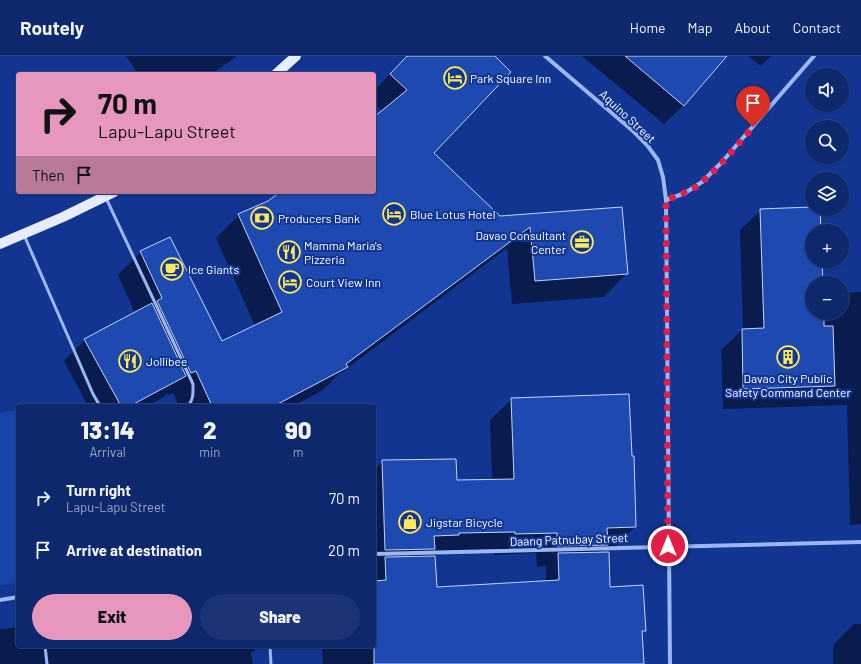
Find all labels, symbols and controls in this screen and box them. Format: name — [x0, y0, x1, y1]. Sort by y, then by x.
text: Routely — [20, 16, 84, 39]
text: Home — [630, 19, 666, 36]
text: Map — [688, 19, 712, 36]
text: About — [734, 19, 771, 36]
text: Contact — [793, 19, 841, 36]
hotel icon: Park Square Inn — [442, 65, 468, 91]
map controls — [805, 68, 849, 320]
button: sound — [805, 68, 849, 112]
place label: Park Square Inn — [470, 71, 551, 85]
text: 70 m — [98, 86, 157, 120]
pin — [736, 86, 770, 127]
street label: Aquino Street — [597, 87, 659, 145]
icon: right — [32, 88, 84, 140]
icon: arrive — [742, 92, 764, 114]
text: Lapu-Lapu Street — [98, 120, 236, 142]
button: search — [805, 120, 849, 164]
icon: arrive — [73, 164, 95, 186]
text: Then — [32, 166, 65, 184]
button: layers — [805, 172, 849, 216]
hotel icon: Blue Lotus Hotel — [381, 201, 407, 227]
bank icon: Producers Bank — [249, 205, 275, 231]
place label: Blue Lotus Hotel — [410, 207, 495, 221]
place label: Producers Bank — [278, 211, 360, 225]
button: + — [805, 224, 849, 268]
place label: Davao Consultant Center — [475, 228, 567, 256]
office icon: Davao Consultant Center — [569, 229, 595, 255]
place label: Mamma Maria's Pizzeria — [304, 238, 382, 266]
restaurant icon: Mamma Maria's Pizzeria — [276, 239, 302, 265]
cafe icon: Ice Giants — [159, 256, 185, 282]
place label: Ice Giants — [188, 262, 239, 276]
hotel icon: Court View Inn — [277, 269, 303, 295]
place label: Court View Inn — [306, 275, 381, 289]
button: − — [805, 276, 849, 320]
building icon: Davao City Public Safety Command Center — [775, 344, 801, 370]
restaurant icon: Jollibee — [117, 348, 143, 374]
place label: Jollibee — [146, 354, 187, 368]
place label: Davao City Public Safety Command Center — [725, 371, 851, 399]
text: 13:14 — [81, 415, 135, 444]
text: 2 — [203, 415, 217, 444]
text: 90 — [285, 415, 311, 444]
text: Arrival — [89, 444, 126, 460]
text: min — [199, 444, 220, 460]
text: m — [293, 444, 304, 460]
text: Turn right — [66, 481, 131, 499]
icon: right — [32, 487, 54, 509]
text: 70 m — [329, 489, 360, 507]
text: Lapu-Lapu Street — [66, 499, 166, 515]
shop icon: Jigstar Bicycle — [397, 509, 423, 535]
place label: Jigstar Bicycle — [426, 515, 503, 529]
position arrow — [647, 525, 689, 567]
street label: Daang Patnubay Street — [509, 530, 629, 548]
icon: arrive — [32, 539, 54, 561]
text: Arrive at destination — [66, 541, 202, 559]
text: 20 m — [328, 541, 360, 559]
button: Exit — [32, 594, 192, 640]
button: Share — [200, 594, 360, 640]

